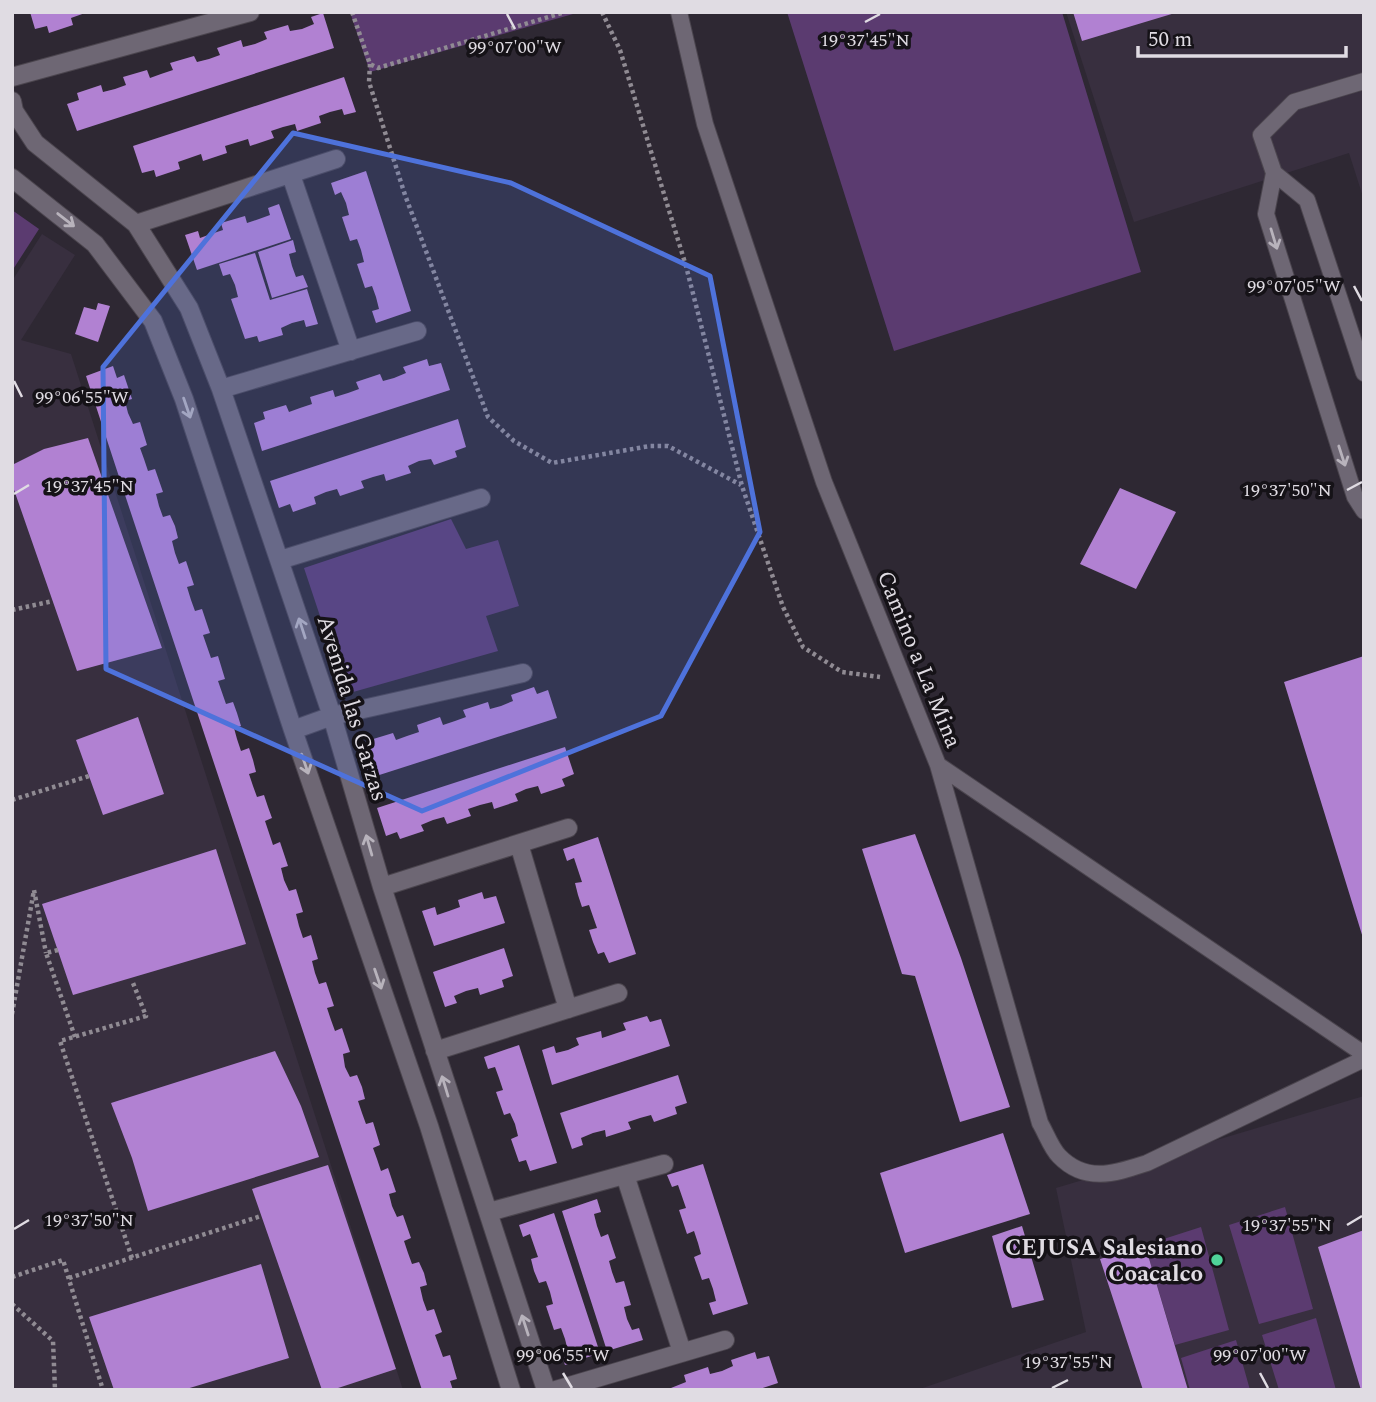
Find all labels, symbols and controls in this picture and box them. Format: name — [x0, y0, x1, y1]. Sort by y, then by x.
scale bar — [1138, 14, 1346, 58]
text: 50 m — [1148, 24, 1192, 56]
text: 19°37'45"N — [820, 27, 910, 54]
text: 99°07'00"W — [468, 34, 562, 61]
one-way arrow — [56, 213, 74, 228]
one-way arrow — [1268, 228, 1281, 250]
text: 99°07'05"W — [1247, 273, 1341, 300]
text: 99°06'55"W — [35, 384, 129, 411]
one-way arrow — [181, 397, 194, 419]
one-way arrow — [1337, 445, 1349, 467]
text: 19°37'45"N — [44, 473, 134, 500]
text: 19°37'50"N — [1242, 477, 1332, 504]
street label: Camino a La Mina — [867, 566, 970, 754]
street label: Avenida las Garzas — [307, 611, 396, 806]
one-way arrow — [295, 617, 308, 639]
one-way arrow — [300, 752, 312, 774]
one-way arrow — [362, 835, 375, 857]
one-way arrow — [373, 967, 385, 989]
one-way arrow — [438, 1075, 451, 1097]
text: 19°37'50"N — [44, 1207, 134, 1234]
text: 19°37'55"N — [1242, 1212, 1332, 1239]
place label: CEJUSA Salesiano Coacalco — [1005, 1231, 1203, 1292]
marker: CEJUSA Salesiano Coacalco — [1209, 1252, 1225, 1268]
one-way arrow — [518, 1314, 530, 1336]
text: 99°06'55"W — [516, 1342, 610, 1369]
text: 99°07'00"W — [1213, 1342, 1307, 1369]
text: 19°37'55"N — [1023, 1349, 1113, 1376]

